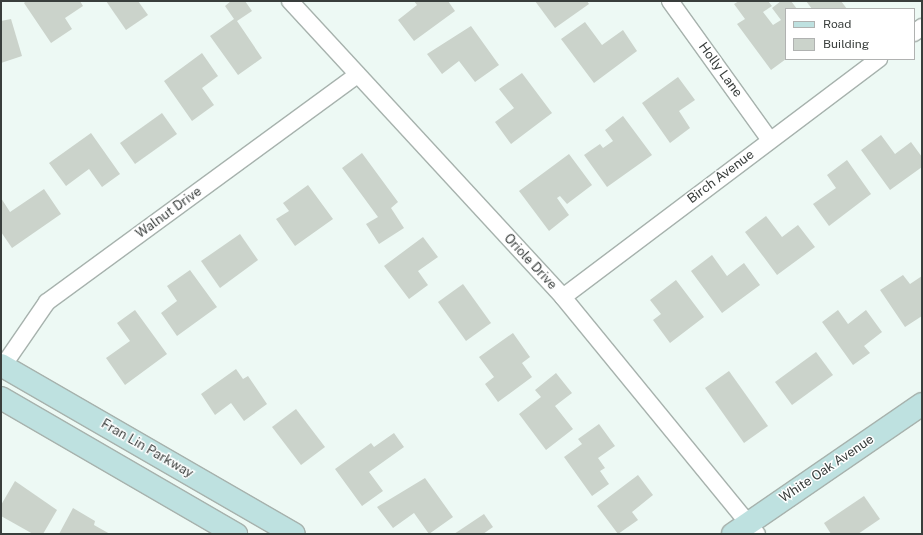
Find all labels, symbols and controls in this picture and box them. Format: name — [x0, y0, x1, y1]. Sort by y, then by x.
legend — [785, 8, 915, 60]
text: Road — [823, 17, 851, 31]
text: Building — [823, 37, 869, 51]
street label: Holly Lane — [695, 39, 745, 101]
street label: Birch Avenue — [685, 147, 757, 207]
street label: Walnut Drive — [133, 184, 205, 242]
street label: Oriole Drive — [500, 231, 560, 293]
street label: Fran Lin Parkway — [98, 416, 196, 482]
street label: White Oak Avenue — [777, 432, 877, 506]

